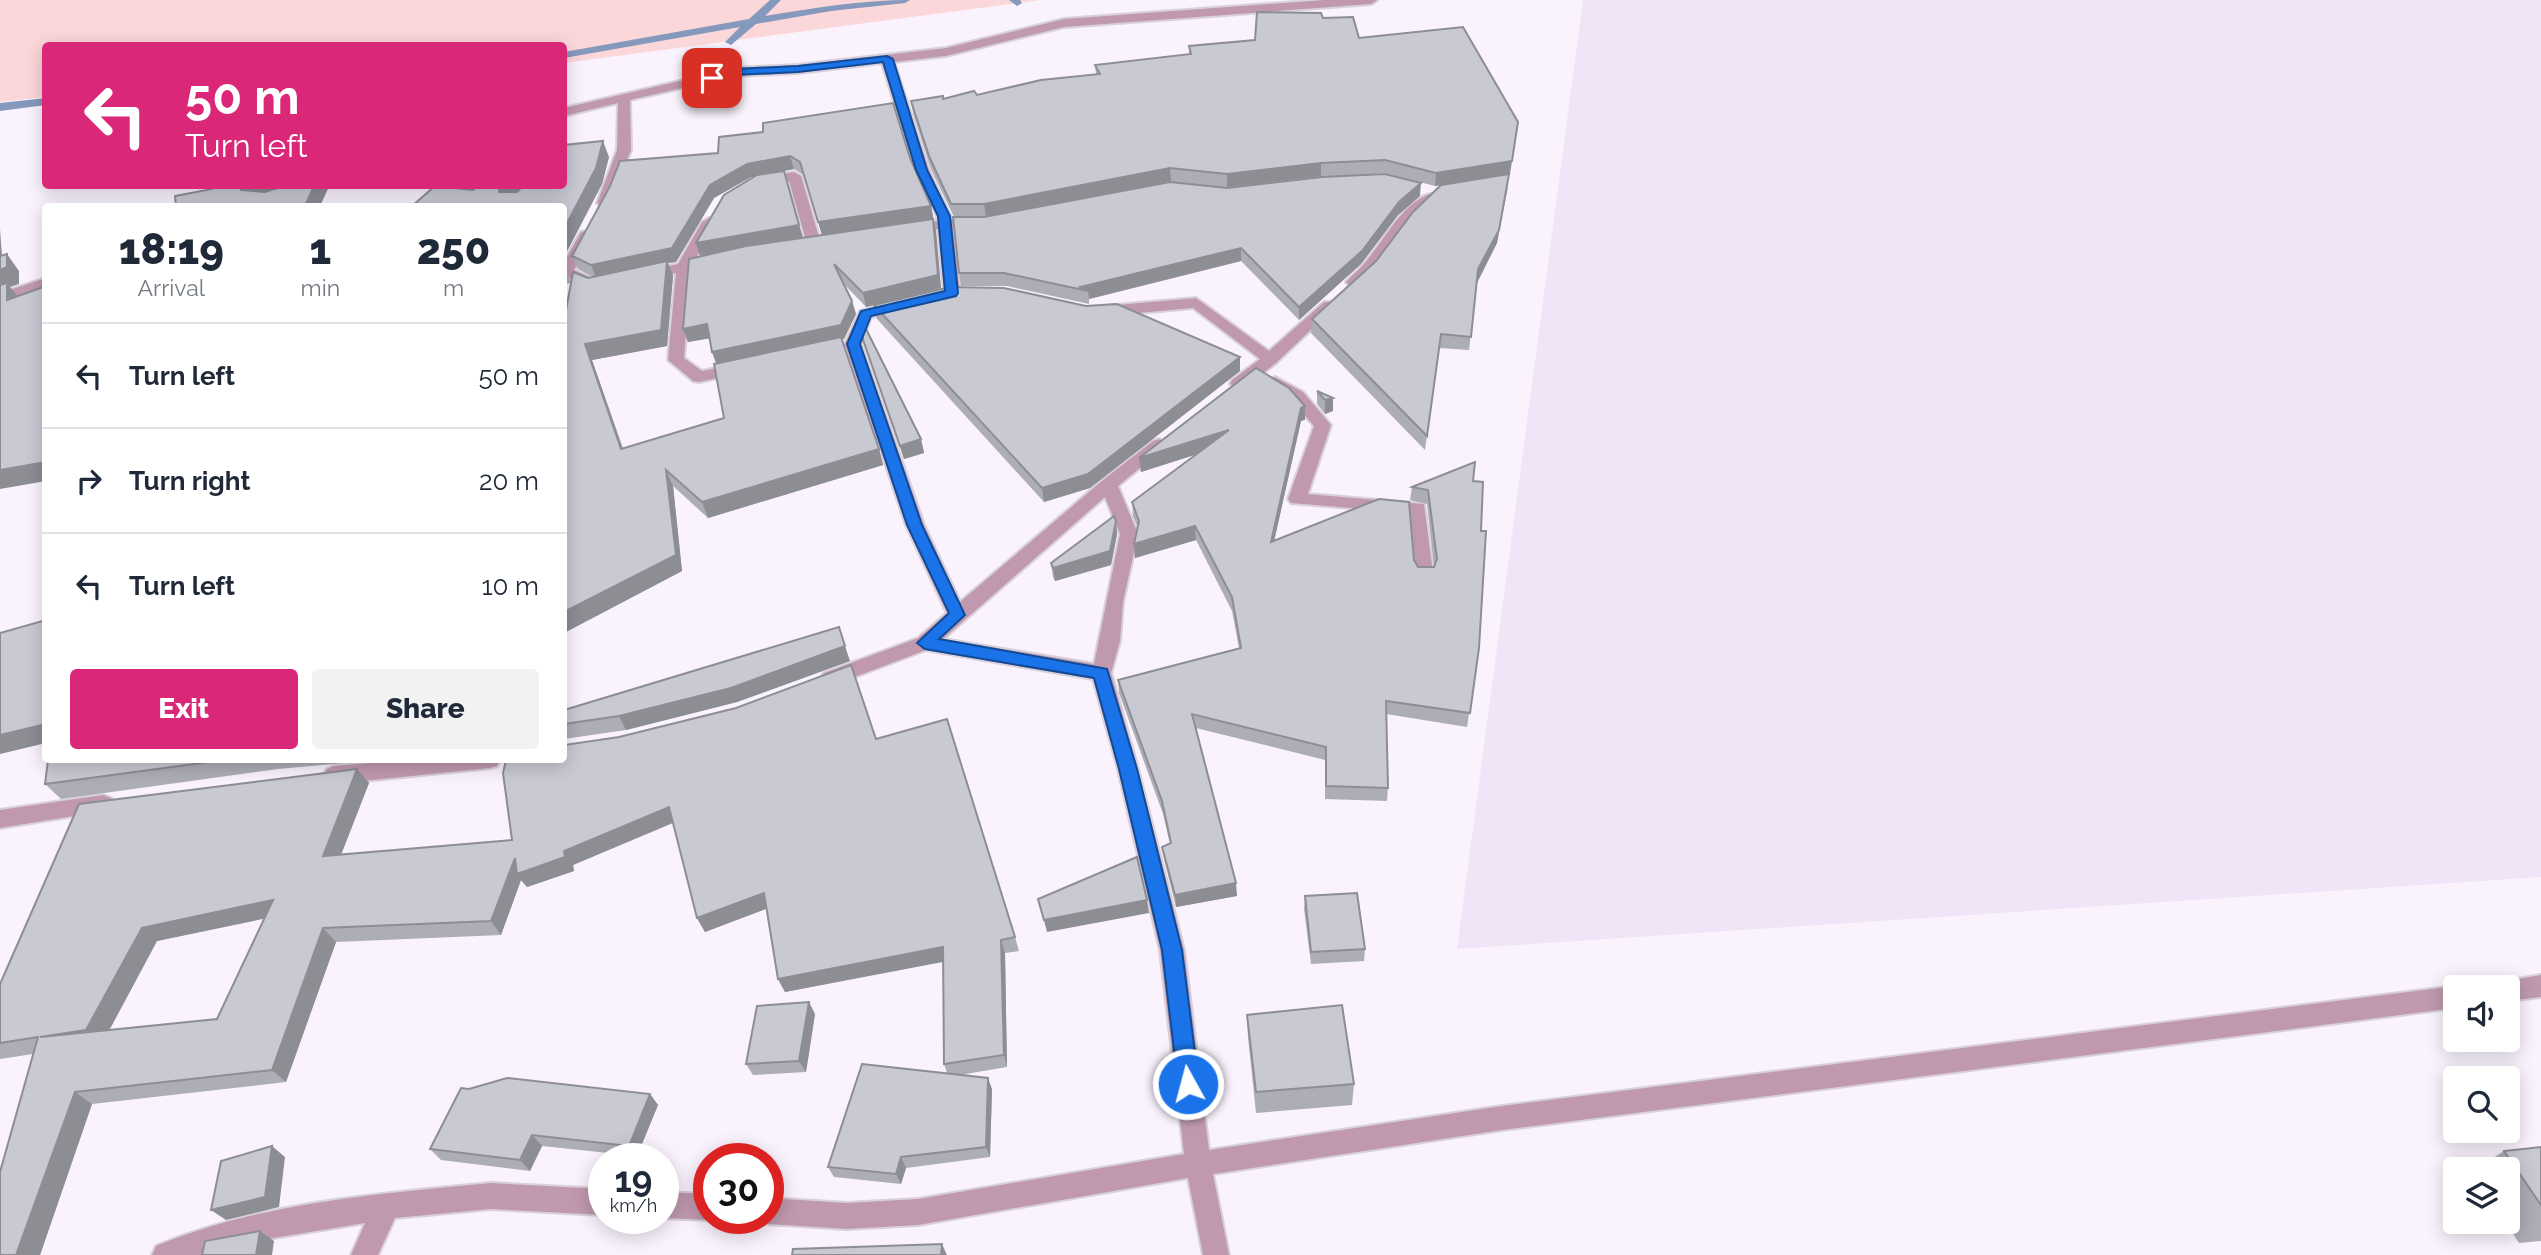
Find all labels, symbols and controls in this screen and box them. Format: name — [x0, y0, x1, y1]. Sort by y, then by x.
pin — [682, 48, 742, 108]
icon: arrive — [693, 59, 731, 97]
text: 50 m — [185, 68, 300, 125]
icon: left — [70, 70, 161, 161]
text: Turn left — [185, 127, 307, 164]
text: 18:19 — [119, 225, 224, 274]
text: 1 — [309, 225, 331, 274]
text: 250 — [417, 225, 490, 274]
text: Arrival — [138, 274, 205, 301]
text: min — [301, 274, 340, 301]
text: m — [443, 274, 464, 301]
icon: left — [70, 357, 108, 395]
text: Turn left — [129, 361, 235, 391]
text: 50 m — [478, 361, 539, 391]
icon: right — [70, 462, 108, 500]
text: Turn right — [129, 466, 250, 496]
text: 20 m — [479, 466, 539, 496]
icon: left — [70, 567, 108, 605]
text: Turn left — [129, 571, 235, 601]
text: 10 m — [481, 571, 539, 601]
button: Exit — [70, 669, 298, 749]
button: Share — [312, 669, 539, 749]
map controls — [2443, 975, 2520, 1234]
button: sound — [2443, 975, 2520, 1052]
position arrow — [1151, 1047, 1225, 1121]
button: search — [2443, 1066, 2520, 1143]
speed limit sign: 30 — [693, 1143, 784, 1234]
button: layers — [2443, 1157, 2520, 1234]
text: 19 — [615, 1159, 652, 1200]
text: km/h — [610, 1195, 657, 1216]

